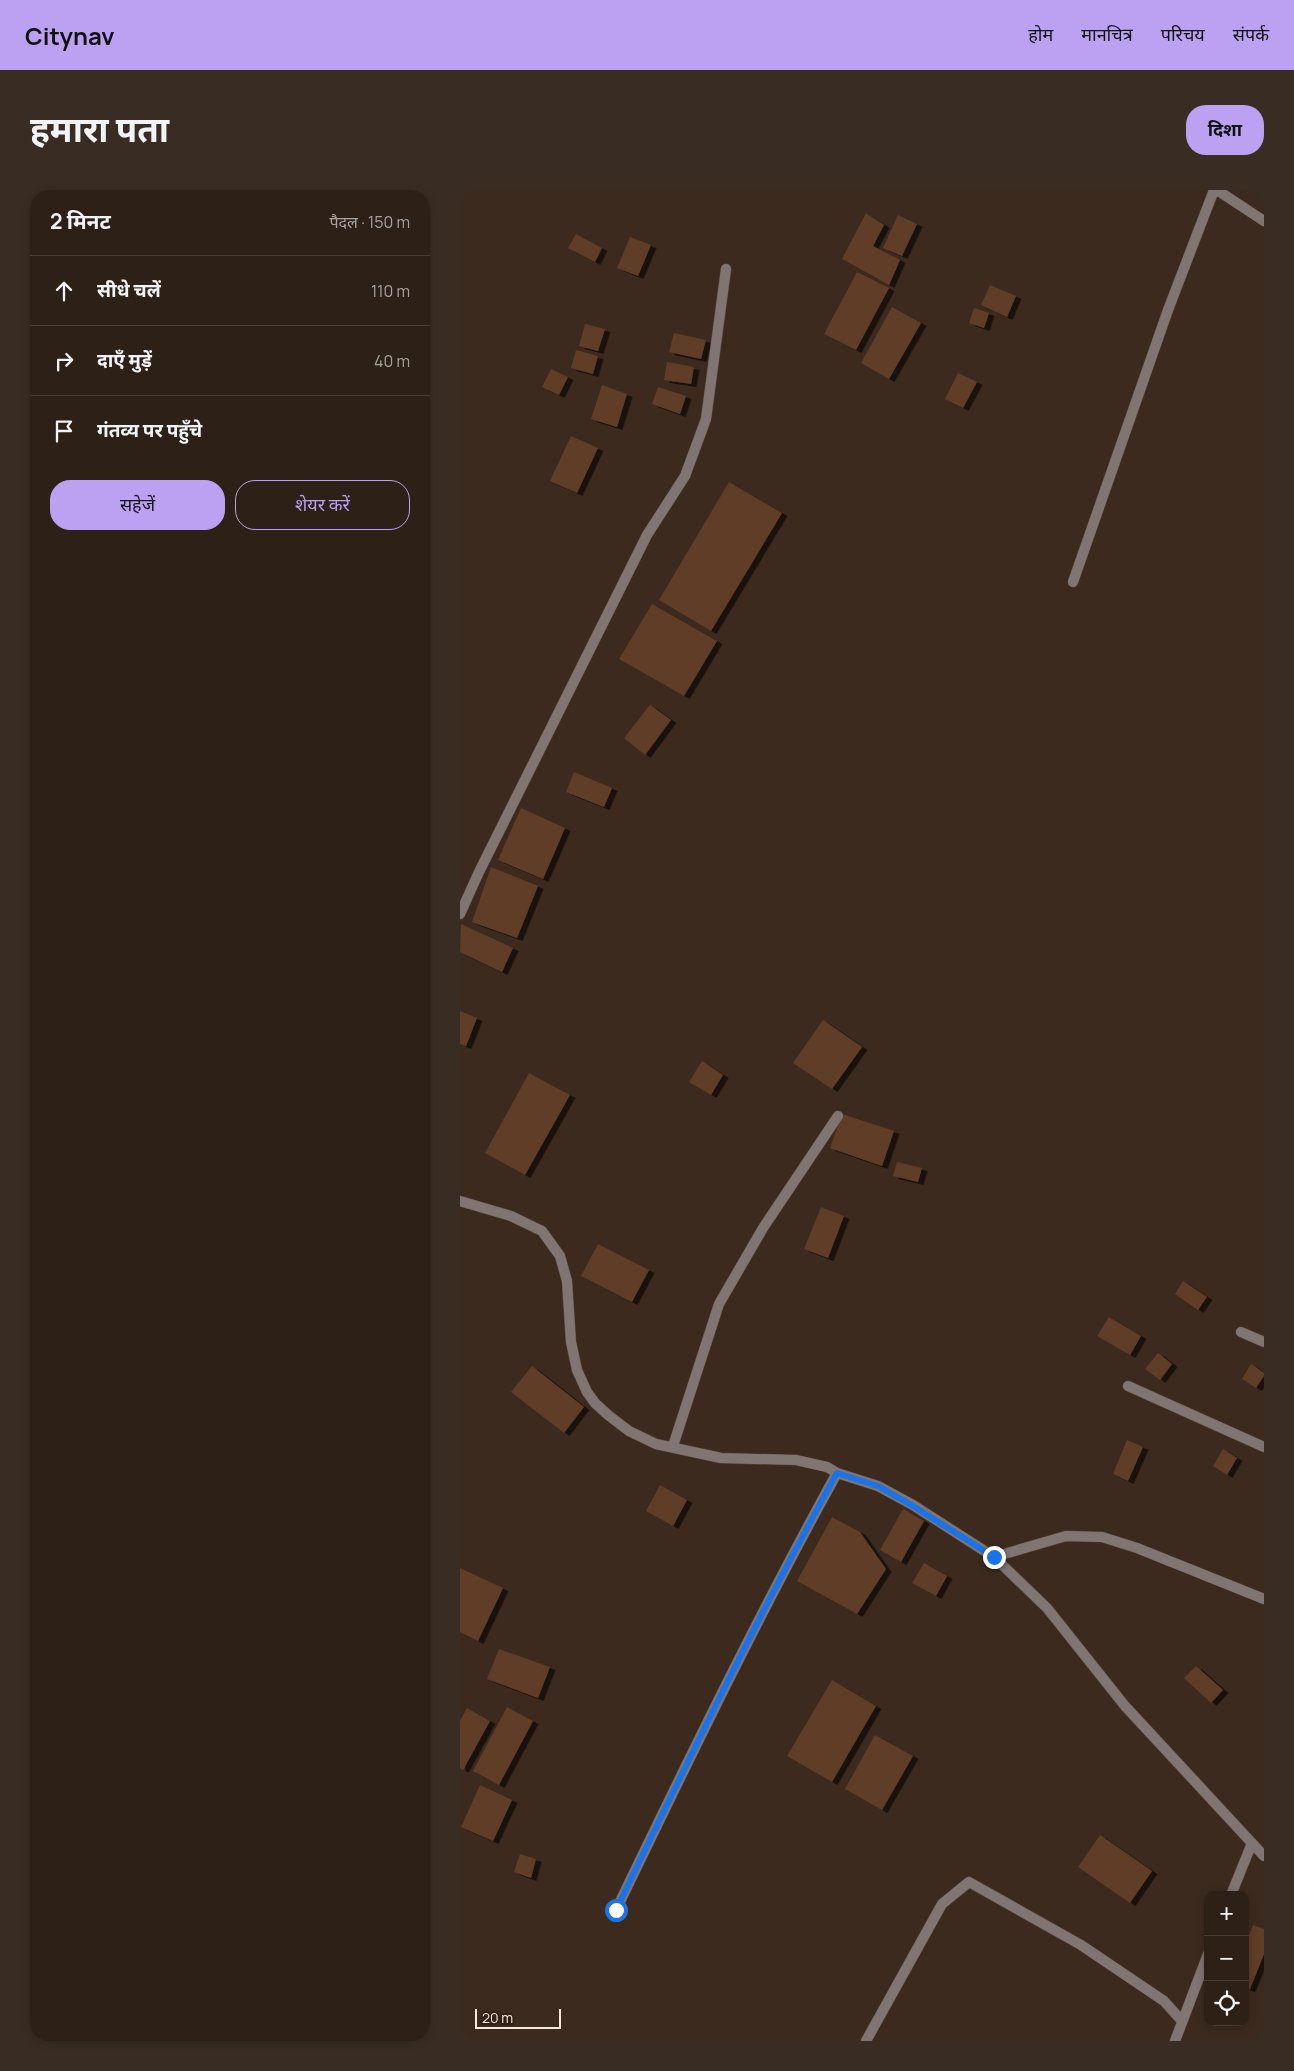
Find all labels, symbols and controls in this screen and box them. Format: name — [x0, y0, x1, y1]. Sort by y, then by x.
text: Citynav — [25, 19, 115, 52]
text: होम — [1028, 22, 1053, 46]
text: मानचित्र — [1081, 22, 1133, 46]
text: परिचय — [1161, 22, 1205, 46]
text: संपर्क — [1233, 22, 1269, 46]
text: हमारा पता — [30, 105, 169, 153]
button: दिशा — [1186, 105, 1264, 155]
text: 2 मिनट — [50, 207, 111, 235]
text: पैदल · 150 m — [330, 211, 410, 233]
icon: ahead — [50, 277, 78, 305]
text: सीधे चलें — [97, 277, 161, 303]
text: 110 m — [371, 280, 410, 302]
icon: right — [50, 347, 78, 375]
text: दाएँ मुड़ें — [97, 347, 152, 373]
text: 40 m — [374, 350, 410, 372]
icon: arrive — [50, 417, 78, 445]
text: गंतव्य पर पहुँचे — [97, 417, 202, 443]
button: सहेजें — [50, 480, 225, 530]
button: शेयर करें — [235, 480, 410, 530]
route end — [983, 1546, 1006, 1569]
map controls — [1204, 1891, 1249, 2026]
button: + — [1204, 1891, 1249, 1936]
route start — [605, 1899, 628, 1922]
button: − — [1204, 1936, 1249, 1981]
button: locate — [1204, 1981, 1249, 2026]
scale bar — [475, 2006, 561, 2029]
text: 20 m — [482, 2008, 513, 2027]

